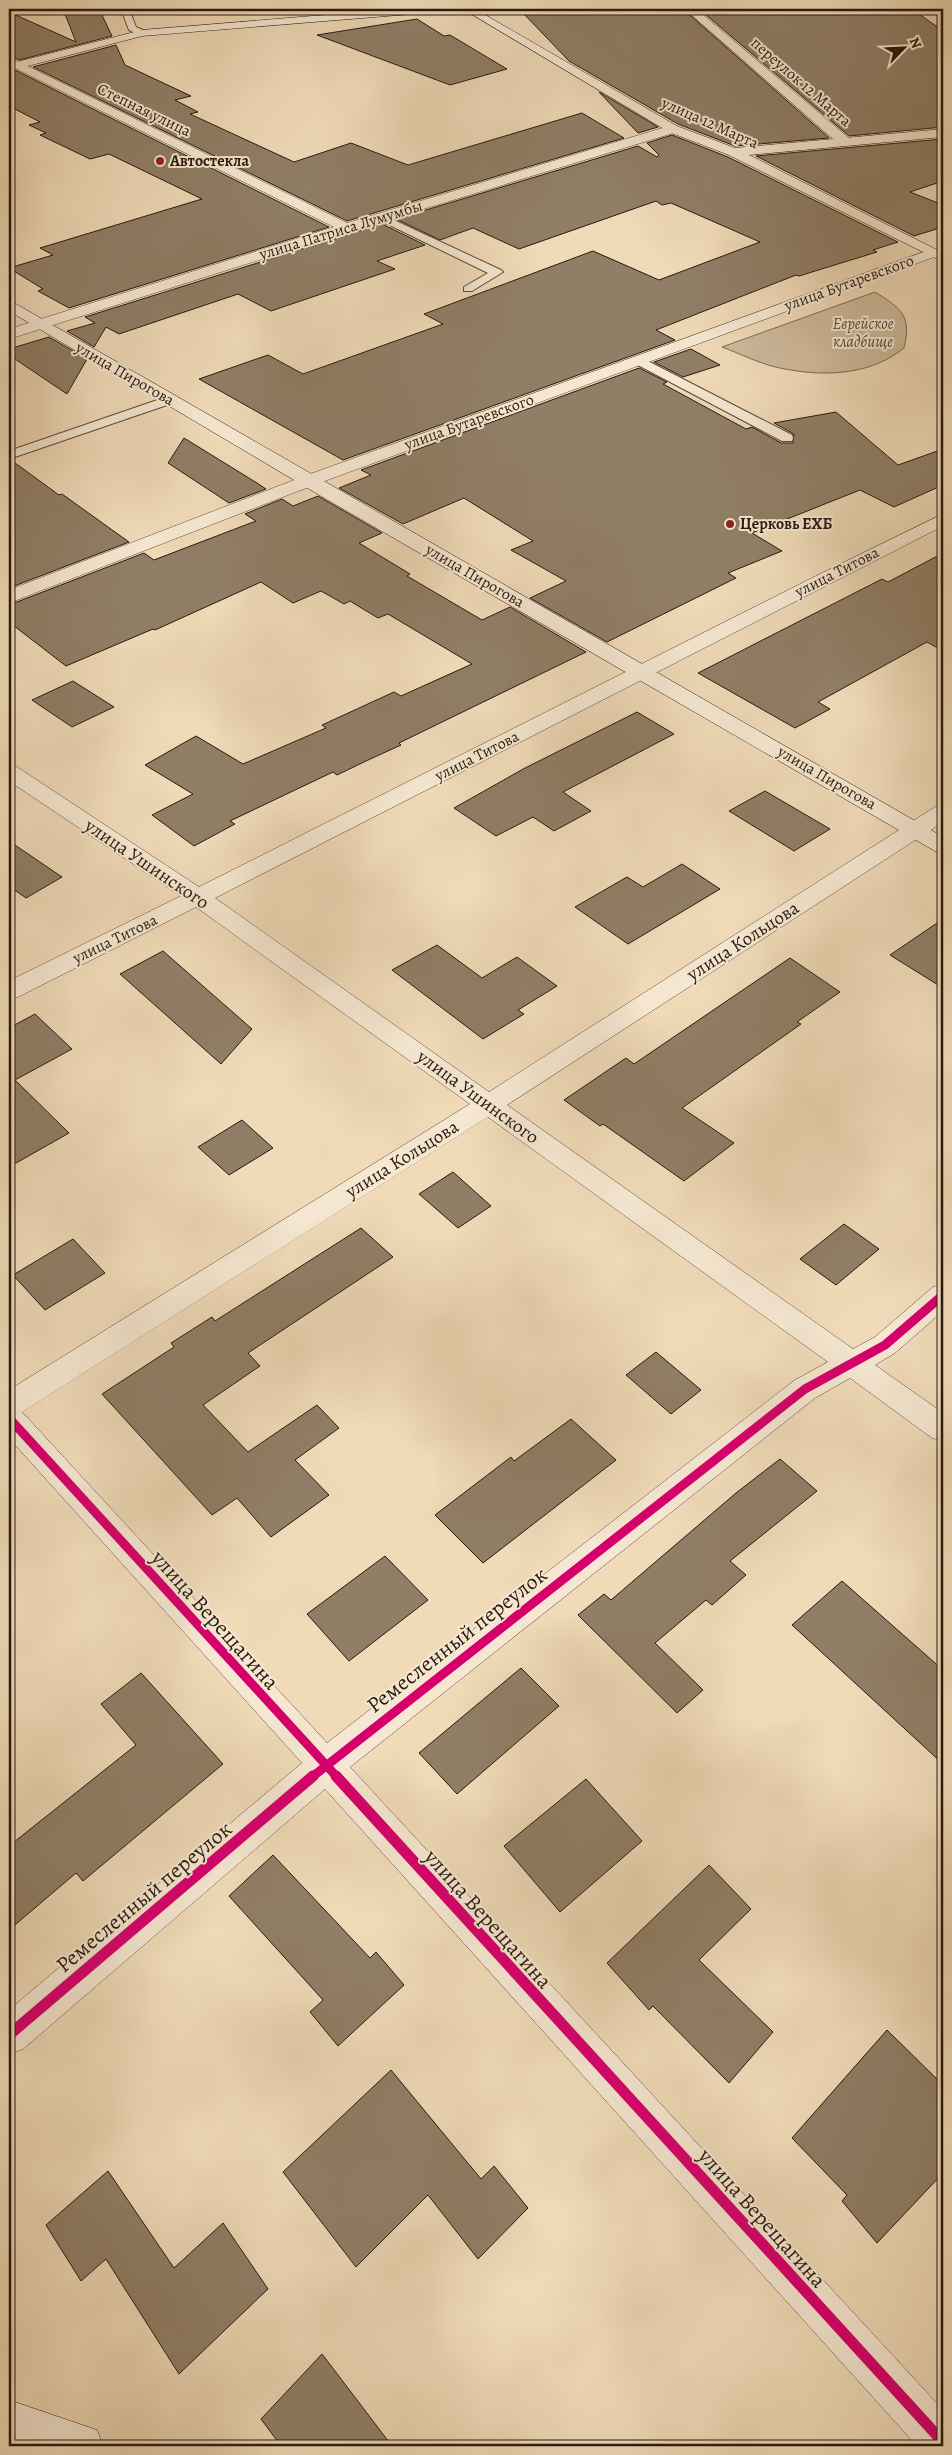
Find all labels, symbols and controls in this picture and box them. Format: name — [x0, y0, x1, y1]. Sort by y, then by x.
north arrow — [880, 22, 930, 72]
street label: переулок 12 Марта — [746, 32, 857, 132]
text: N — [905, 34, 926, 51]
street label: Степная улица — [93, 78, 195, 143]
street label: улица 12 Марта — [657, 91, 763, 154]
place label: Автостекла — [169, 150, 249, 172]
marker: Автостекла — [154, 155, 166, 167]
street label: улица Патриса Лумумбы — [256, 195, 425, 266]
street label: улица Бутаревского — [780, 249, 917, 317]
park label: Еврейское кладбище — [833, 313, 894, 353]
street label: улица Пирогова — [71, 336, 179, 412]
street label: улица Бутаревского — [400, 388, 537, 456]
place label: Церковь ЕХБ — [740, 513, 833, 535]
marker: Церковь ЕХБ — [724, 518, 736, 530]
street label: улица Пирогова — [421, 538, 529, 614]
street label: улица Титова — [790, 541, 883, 603]
street label: улица Титова — [430, 725, 523, 787]
street label: улица Пирогова — [773, 740, 881, 816]
street label: улица Ушинского — [79, 812, 214, 915]
street label: улица Кольцова — [681, 895, 804, 988]
street label: улица Титова — [68, 909, 162, 969]
street label: улица Ушинского — [411, 1043, 544, 1150]
street label: улица Кольцова — [339, 1114, 464, 1205]
street label: улица Верещагина — [144, 1543, 286, 1697]
street label: Ремесленный переулок — [360, 1560, 554, 1720]
street label: Ремесленный переулок — [50, 1814, 238, 1980]
street label: улица Верещагина — [417, 1842, 559, 1996]
street label: улица Верещагина — [691, 2141, 833, 2295]

